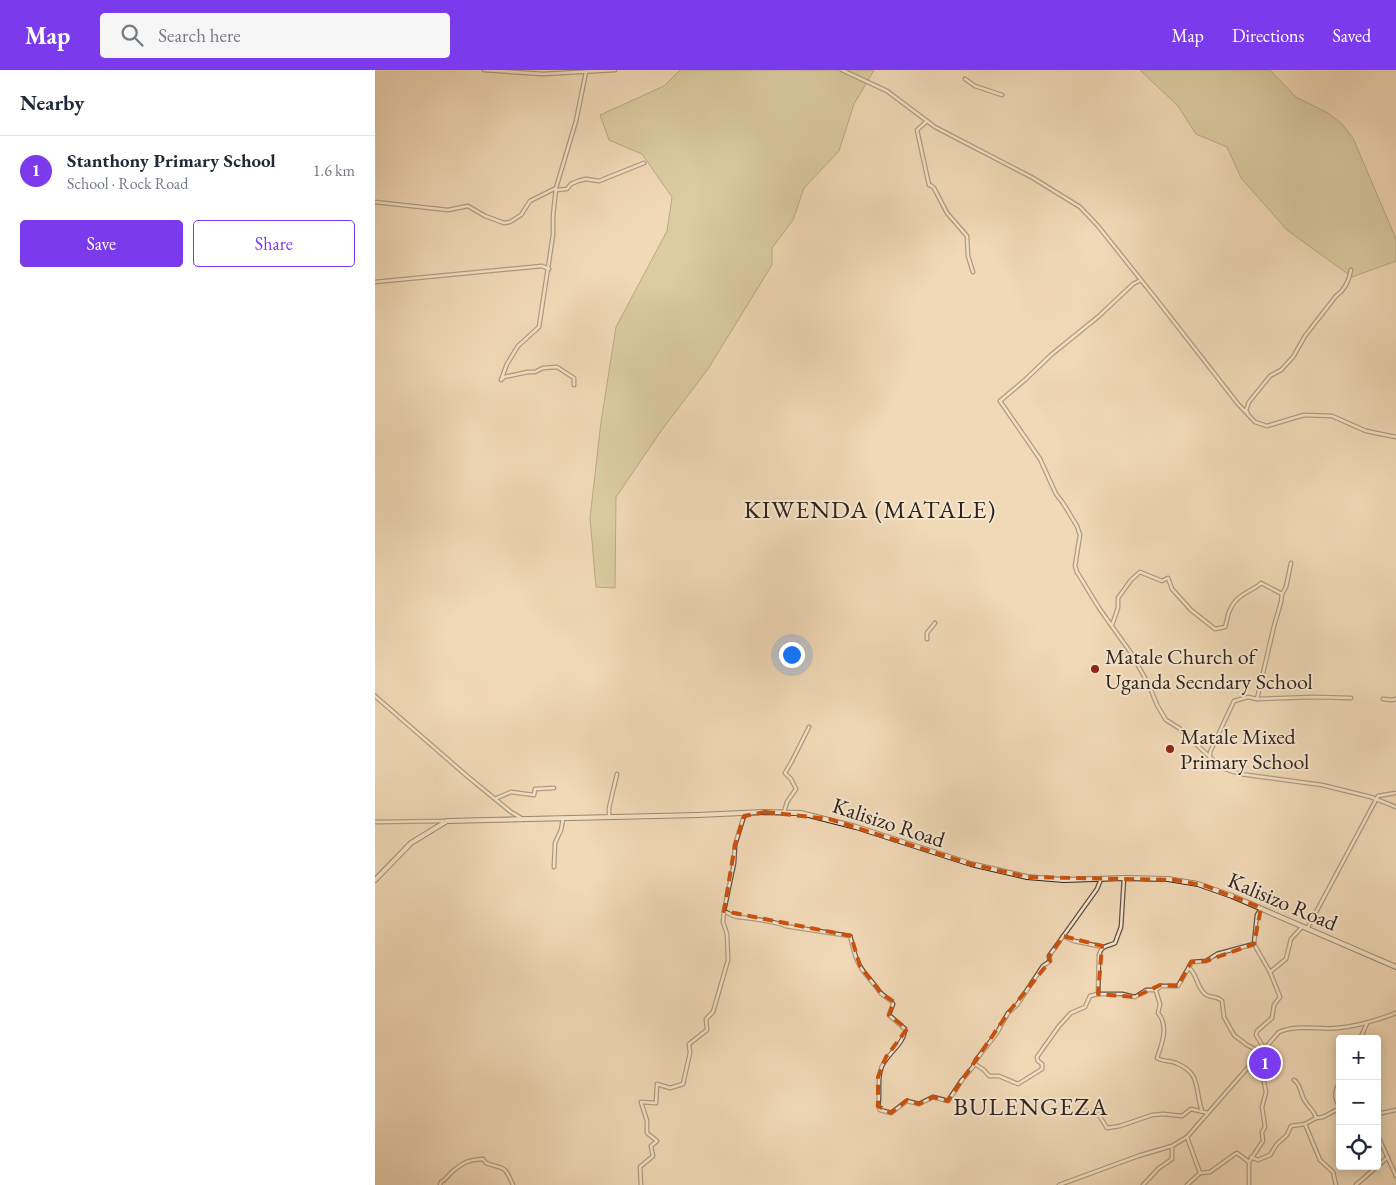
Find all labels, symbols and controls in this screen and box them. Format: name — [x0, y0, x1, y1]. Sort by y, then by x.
search box — [100, 13, 450, 58]
text: Map — [25, 20, 70, 51]
icon: search — [118, 21, 146, 49]
text: Search here — [158, 23, 241, 48]
text: Map — [1172, 24, 1204, 47]
text: Directions — [1232, 24, 1304, 47]
text: Saved — [1332, 24, 1371, 47]
text: Nearby — [20, 89, 84, 116]
text: Stanthony Primary School — [67, 148, 276, 173]
text: 1 — [32, 160, 40, 181]
text: 1.6 km — [313, 160, 355, 181]
text: School · Rock Road — [67, 173, 188, 194]
button: Save — [20, 220, 183, 267]
button: Share — [193, 220, 355, 267]
district label: KIWENDA (MATALE) — [744, 493, 996, 525]
your location — [779, 642, 805, 668]
place label: Matale Church of Uganda Secndary School — [1105, 642, 1313, 696]
marker: Matale Church of Uganda Secndary School — [1089, 663, 1101, 675]
place label: Matale Mixed Primary School — [1180, 722, 1309, 776]
marker: Matale Mixed Primary School — [1164, 743, 1176, 755]
street label: Kalisizo Road — [829, 791, 950, 855]
street label: Kalisizo Road — [1223, 865, 1343, 938]
map controls — [1336, 1035, 1381, 1170]
button: + — [1336, 1035, 1381, 1080]
pin: 1 — [1249, 1044, 1281, 1082]
button: − — [1336, 1080, 1381, 1125]
district label: BULENGEZA — [953, 1090, 1109, 1122]
button: locate — [1336, 1125, 1381, 1170]

